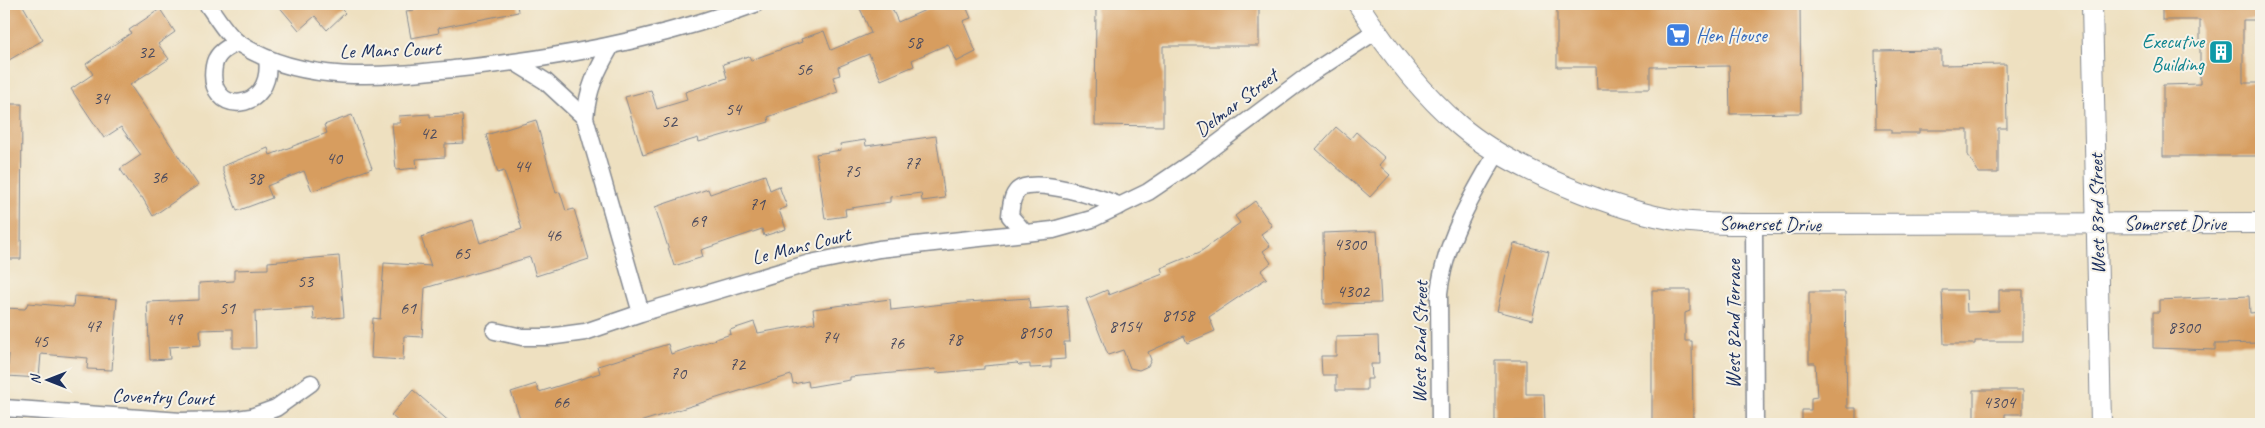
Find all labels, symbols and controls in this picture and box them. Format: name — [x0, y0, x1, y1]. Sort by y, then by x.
supermarket icon: Hen House — [1665, 22, 1691, 48]
place label: Hen House — [1696, 23, 1768, 48]
place label: Executive Building — [2142, 29, 2205, 77]
house number: 58 — [906, 31, 924, 53]
street label: Le Mans Court — [339, 36, 443, 64]
building icon: Executive Building — [2208, 39, 2234, 65]
house number: 32 — [138, 41, 156, 63]
house number: 56 — [796, 58, 813, 80]
street label: Delmar Street — [1189, 62, 1285, 142]
house number: 34 — [93, 87, 111, 109]
house number: 54 — [725, 98, 743, 120]
house number: 52 — [661, 110, 679, 132]
house number: 42 — [420, 122, 438, 144]
house number: 40 — [326, 147, 344, 169]
street label: West 83rd Street — [2083, 151, 2111, 274]
house number: 77 — [904, 152, 921, 174]
house number: 44 — [514, 155, 532, 177]
house number: 75 — [844, 160, 861, 182]
house number: 36 — [151, 166, 168, 188]
house number: 38 — [247, 167, 265, 189]
house number: 71 — [749, 193, 766, 215]
house number: 69 — [690, 210, 708, 232]
street label: Somerset Drive — [1719, 211, 1823, 237]
street label: Somerset Drive — [2124, 211, 2227, 236]
street label: Le Mans Court — [749, 221, 855, 270]
house number: 46 — [545, 224, 562, 246]
house number: 4300 — [1334, 233, 1368, 255]
house number: 65 — [454, 242, 471, 264]
street label: West 82nd Terrace — [1721, 258, 1746, 388]
house number: 53 — [297, 270, 315, 292]
street label: West 82nd Street — [1406, 278, 1434, 403]
house number: 4302 — [1337, 280, 1371, 302]
house number: 51 — [219, 297, 236, 319]
house number: 61 — [400, 297, 417, 319]
house number: 8158 — [1162, 304, 1196, 326]
house number: 49 — [166, 308, 184, 330]
house number: 47 — [85, 315, 102, 337]
house number: 8154 — [1109, 315, 1143, 337]
house number: 8300 — [2168, 316, 2202, 338]
house number: 8150 — [1019, 321, 1053, 343]
house number: 74 — [822, 326, 840, 348]
house number: 78 — [946, 328, 964, 350]
house number: 45 — [32, 330, 49, 352]
house number: 76 — [888, 332, 905, 354]
house number: 72 — [729, 353, 747, 375]
north arrow — [22, 356, 72, 406]
house number: 70 — [670, 362, 688, 384]
text: N — [27, 373, 44, 384]
street label: Coventry Court — [112, 383, 217, 411]
house number: 66 — [553, 391, 570, 413]
house number: 4304 — [1983, 391, 2017, 413]

